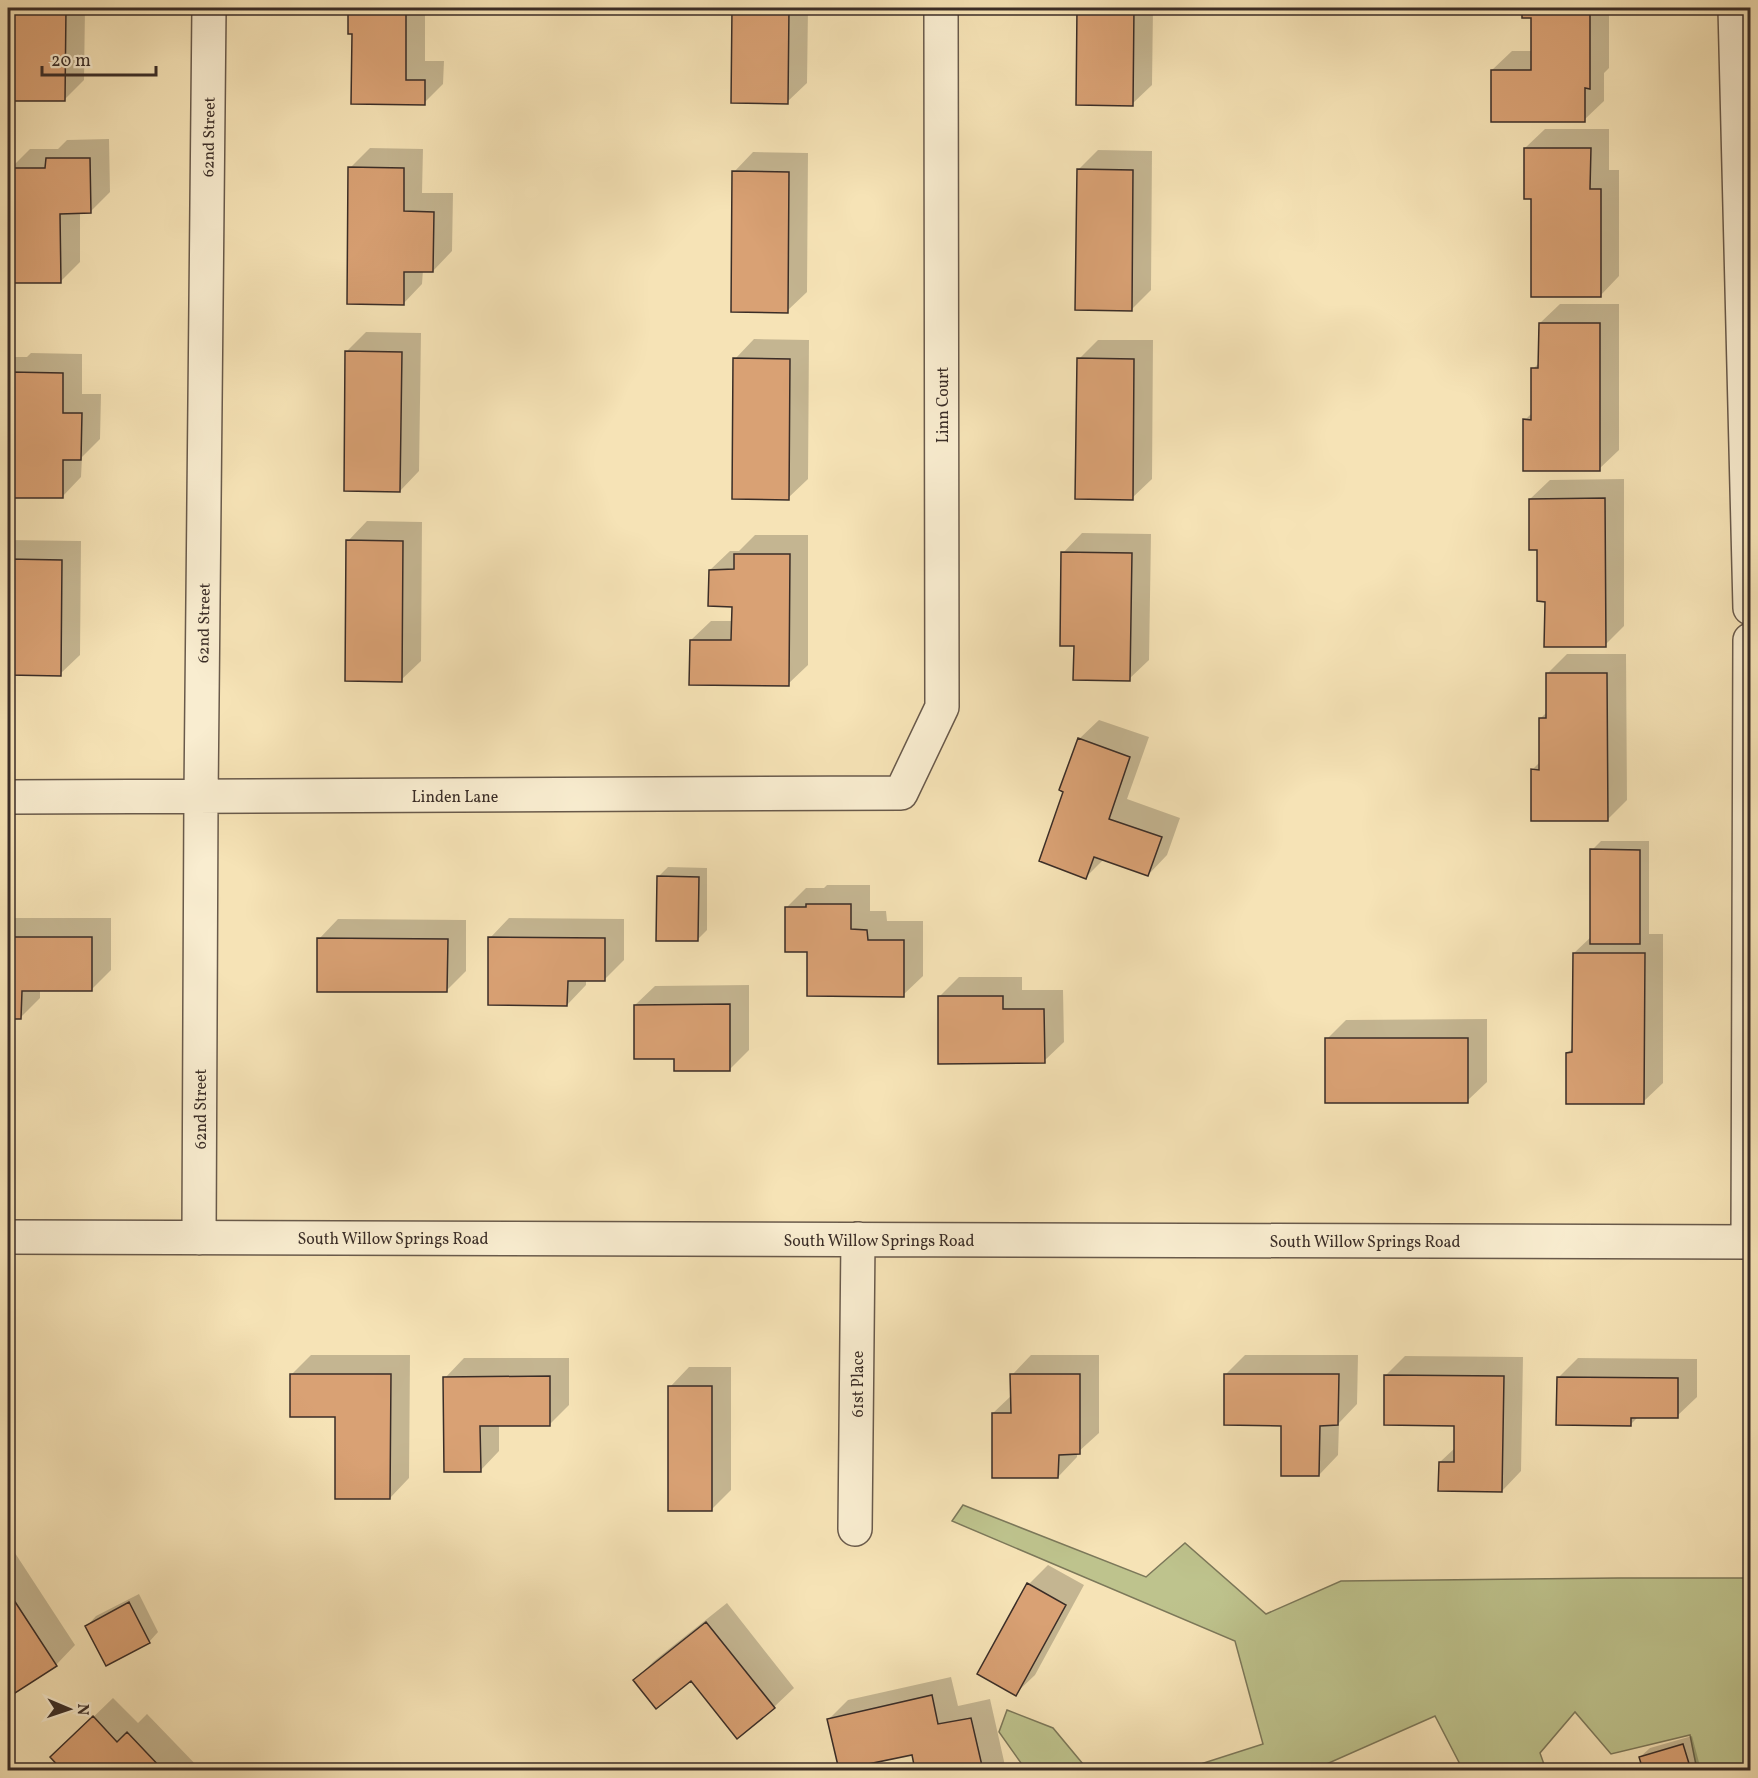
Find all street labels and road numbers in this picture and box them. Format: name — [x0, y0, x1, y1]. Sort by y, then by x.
street label: 62nd Street — [198, 96, 222, 177]
street label: Linn Court — [933, 366, 955, 443]
street label: 62nd Street — [193, 582, 217, 663]
street label: Linden Lane — [412, 787, 498, 809]
street label: 62nd Street — [191, 1068, 213, 1149]
street label: South Willow Springs Road — [297, 1229, 489, 1251]
street label: South Willow Springs Road — [783, 1231, 975, 1253]
street label: South Willow Springs Road — [1269, 1232, 1461, 1254]
street label: 61st Place — [848, 1351, 870, 1417]

